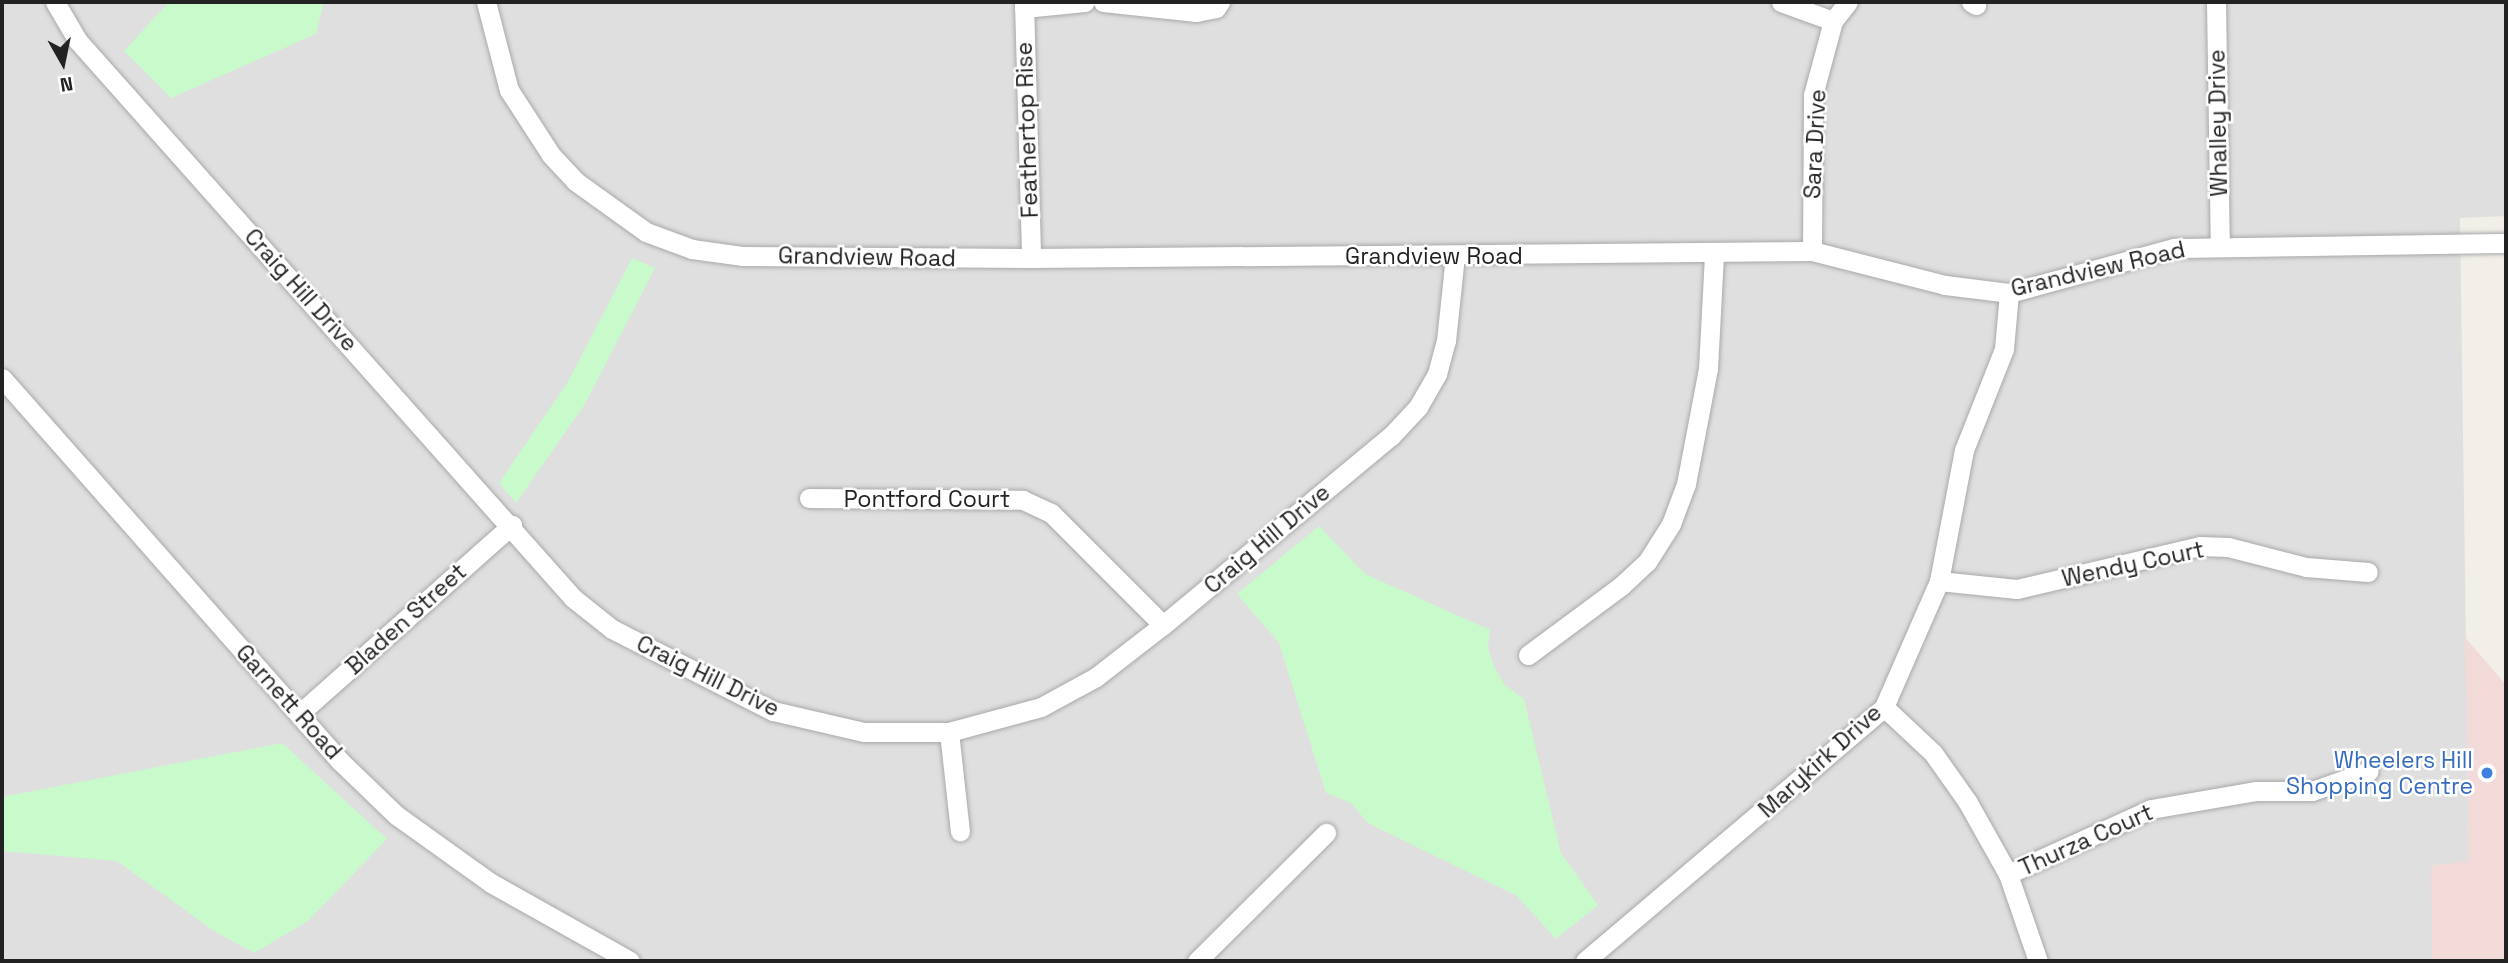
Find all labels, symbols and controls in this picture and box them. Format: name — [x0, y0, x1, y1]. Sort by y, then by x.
north arrow — [28, 28, 98, 98]
street label: Feathertop Rise — [1010, 41, 1044, 219]
street label: Whalley Drive — [2203, 49, 2233, 197]
text: N — [58, 71, 75, 98]
street label: Sara Drive — [1798, 88, 1832, 200]
street label: Craig Hill Drive — [239, 223, 363, 357]
street label: Grandview Road — [2008, 236, 2188, 302]
street label: Grandview Road — [778, 242, 956, 272]
street label: Grandview Road — [1345, 242, 1523, 270]
street label: Craig Hill Drive — [1199, 478, 1335, 600]
street label: Pontford Court — [844, 485, 1010, 513]
street label: Wendy Court — [2059, 535, 2207, 593]
street label: Bladen Street — [340, 558, 472, 680]
street label: Craig Hill Drive — [632, 629, 784, 723]
street label: Garnett Road — [230, 639, 348, 765]
street label: Marykirk Drive — [1753, 699, 1887, 823]
place label: Wheelers Hill Shopping Centre — [2286, 746, 2473, 800]
marker: Wheelers Hill Shopping Centre — [2479, 765, 2495, 781]
street label: Thurza Court — [2015, 798, 2157, 882]

